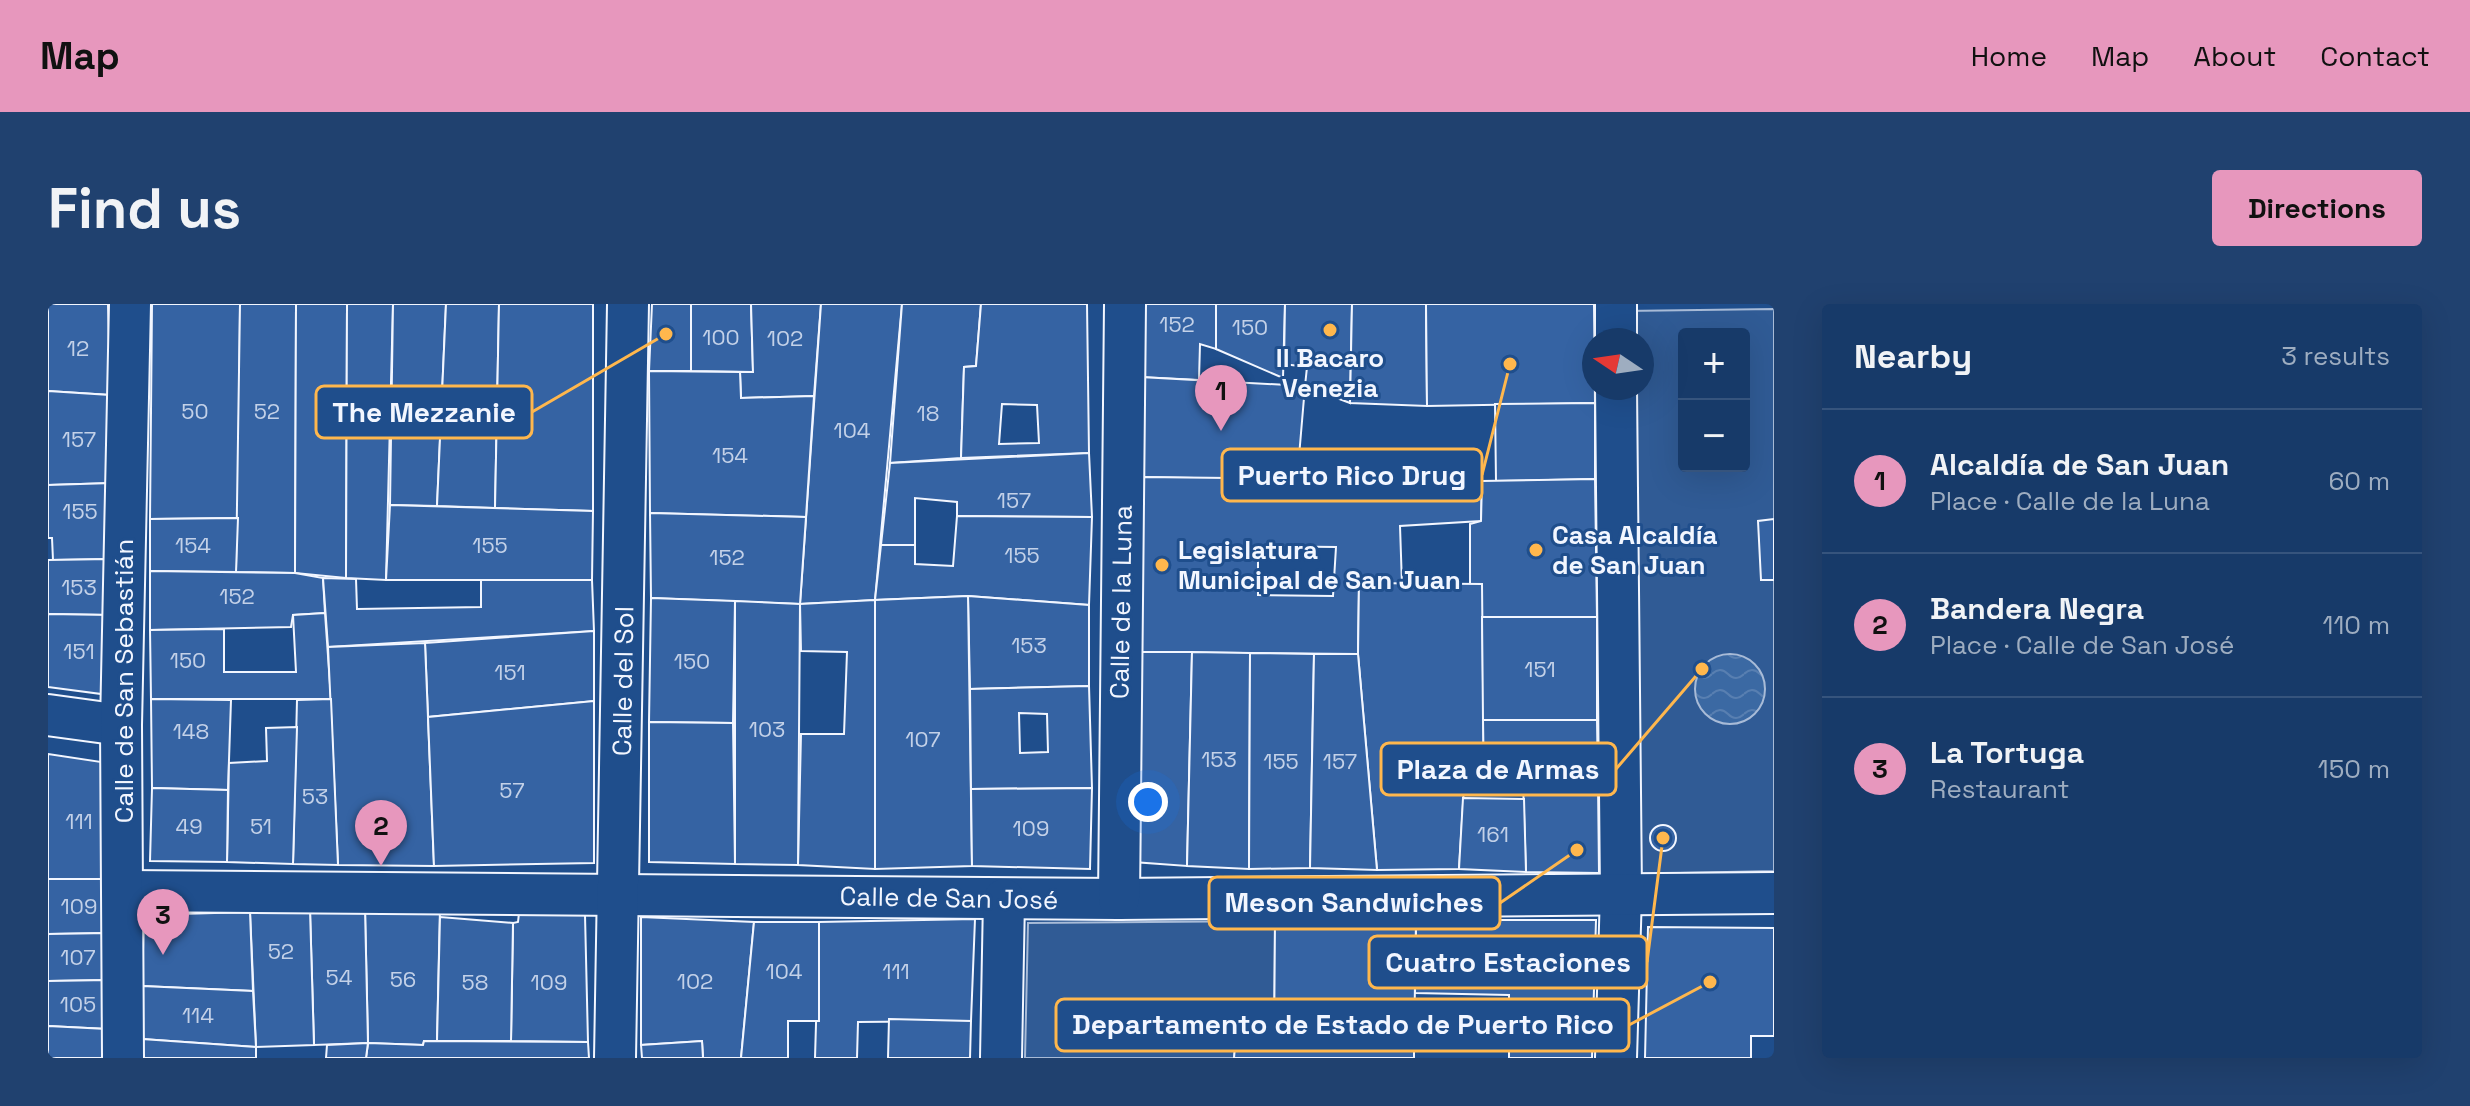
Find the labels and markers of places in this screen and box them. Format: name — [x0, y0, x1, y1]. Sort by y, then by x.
marker: Il Bacaro Venezia — [1321, 321, 1339, 339]
place label: Il Bacaro Venezia — [1276, 341, 1384, 405]
pin: 1 — [1195, 365, 1247, 431]
callout: The Mezzanie — [316, 386, 532, 438]
callout: Puerto Rico Drug — [1222, 449, 1482, 501]
place label: Casa Alcaldía de San Juan — [1552, 518, 1718, 582]
place label: Legislatura Municipal de San Juan — [1178, 533, 1461, 597]
marker: Casa Alcaldía de San Juan — [1527, 541, 1545, 559]
marker: Legislatura Municipal de San Juan — [1153, 556, 1171, 574]
callout: Plaza de Armas — [1381, 743, 1616, 795]
pin: 2 — [355, 800, 407, 866]
callout: Meson Sandwiches — [1209, 877, 1500, 929]
pin: 3 — [137, 889, 189, 955]
callout: Cuatro Estaciones — [1369, 936, 1647, 988]
callout: Departamento de Estado de Puerto Rico — [1056, 999, 1629, 1051]

